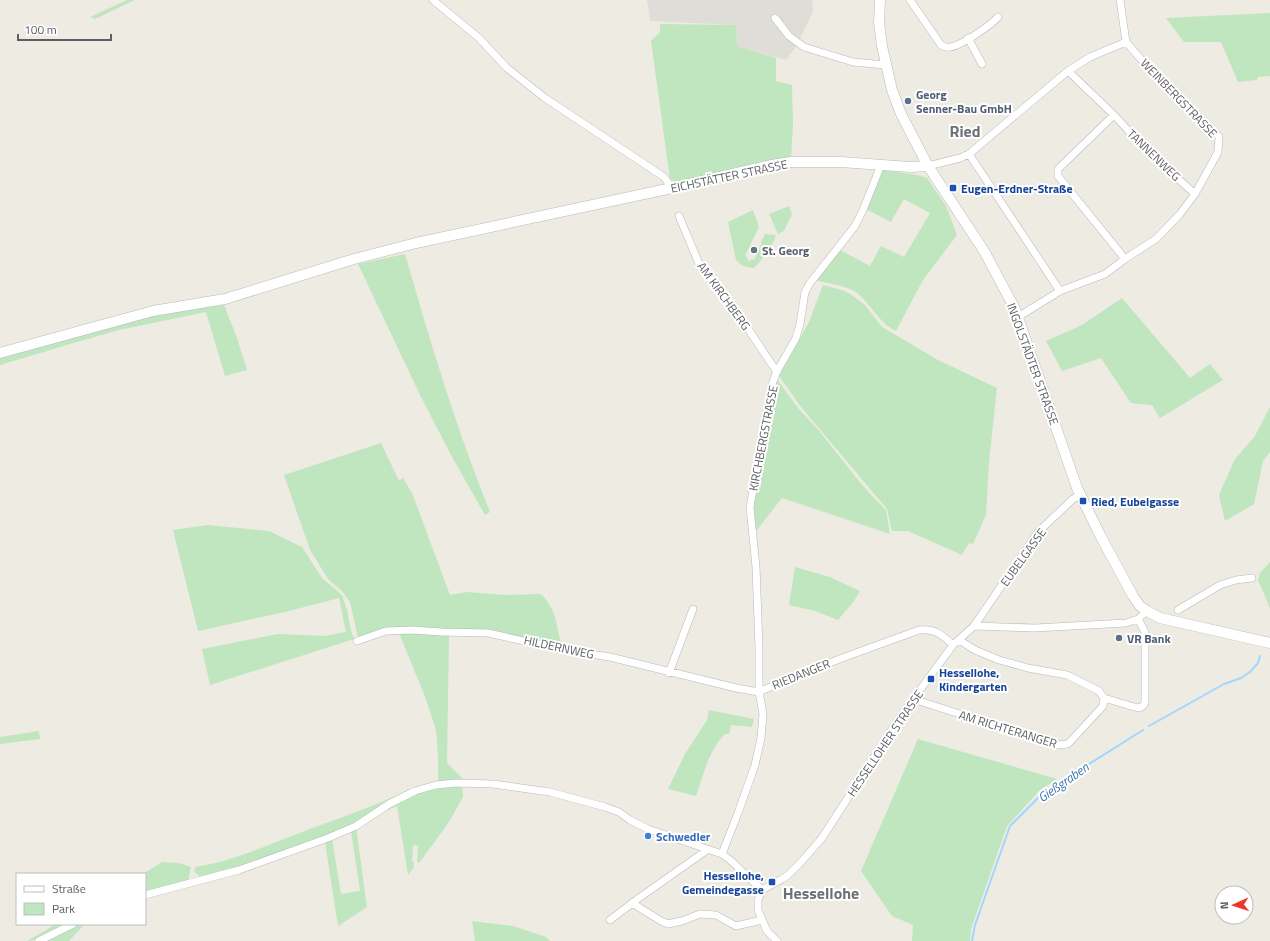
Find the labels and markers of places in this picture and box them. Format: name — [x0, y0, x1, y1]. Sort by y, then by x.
place label: Georg Senner-Bau GmbH — [916, 85, 1012, 118]
marker: Georg Senner-Bau GmbH — [903, 96, 913, 106]
place label: Eugen-Erdner-Straße — [961, 179, 1073, 198]
marker: Eugen-Erdner-Straße — [948, 183, 958, 193]
place label: St. Georg — [762, 241, 810, 260]
marker: St. Georg — [749, 245, 759, 255]
place label: Ried, Eubelgasse — [1091, 492, 1179, 511]
marker: Ried, Eubelgasse — [1078, 496, 1088, 506]
place label: VR Bank — [1127, 629, 1171, 648]
marker: VR Bank — [1114, 633, 1124, 643]
place label: Hessellohe, Kindergarten — [939, 663, 1007, 696]
marker: Hessellohe, Kindergarten — [926, 674, 936, 684]
place label: Schwedler — [656, 827, 711, 846]
marker: Schwedler — [643, 831, 653, 841]
place label: Hessellohe, Gemeindegasse — [682, 866, 764, 899]
marker: Hessellohe, Gemeindegasse — [767, 877, 777, 887]

